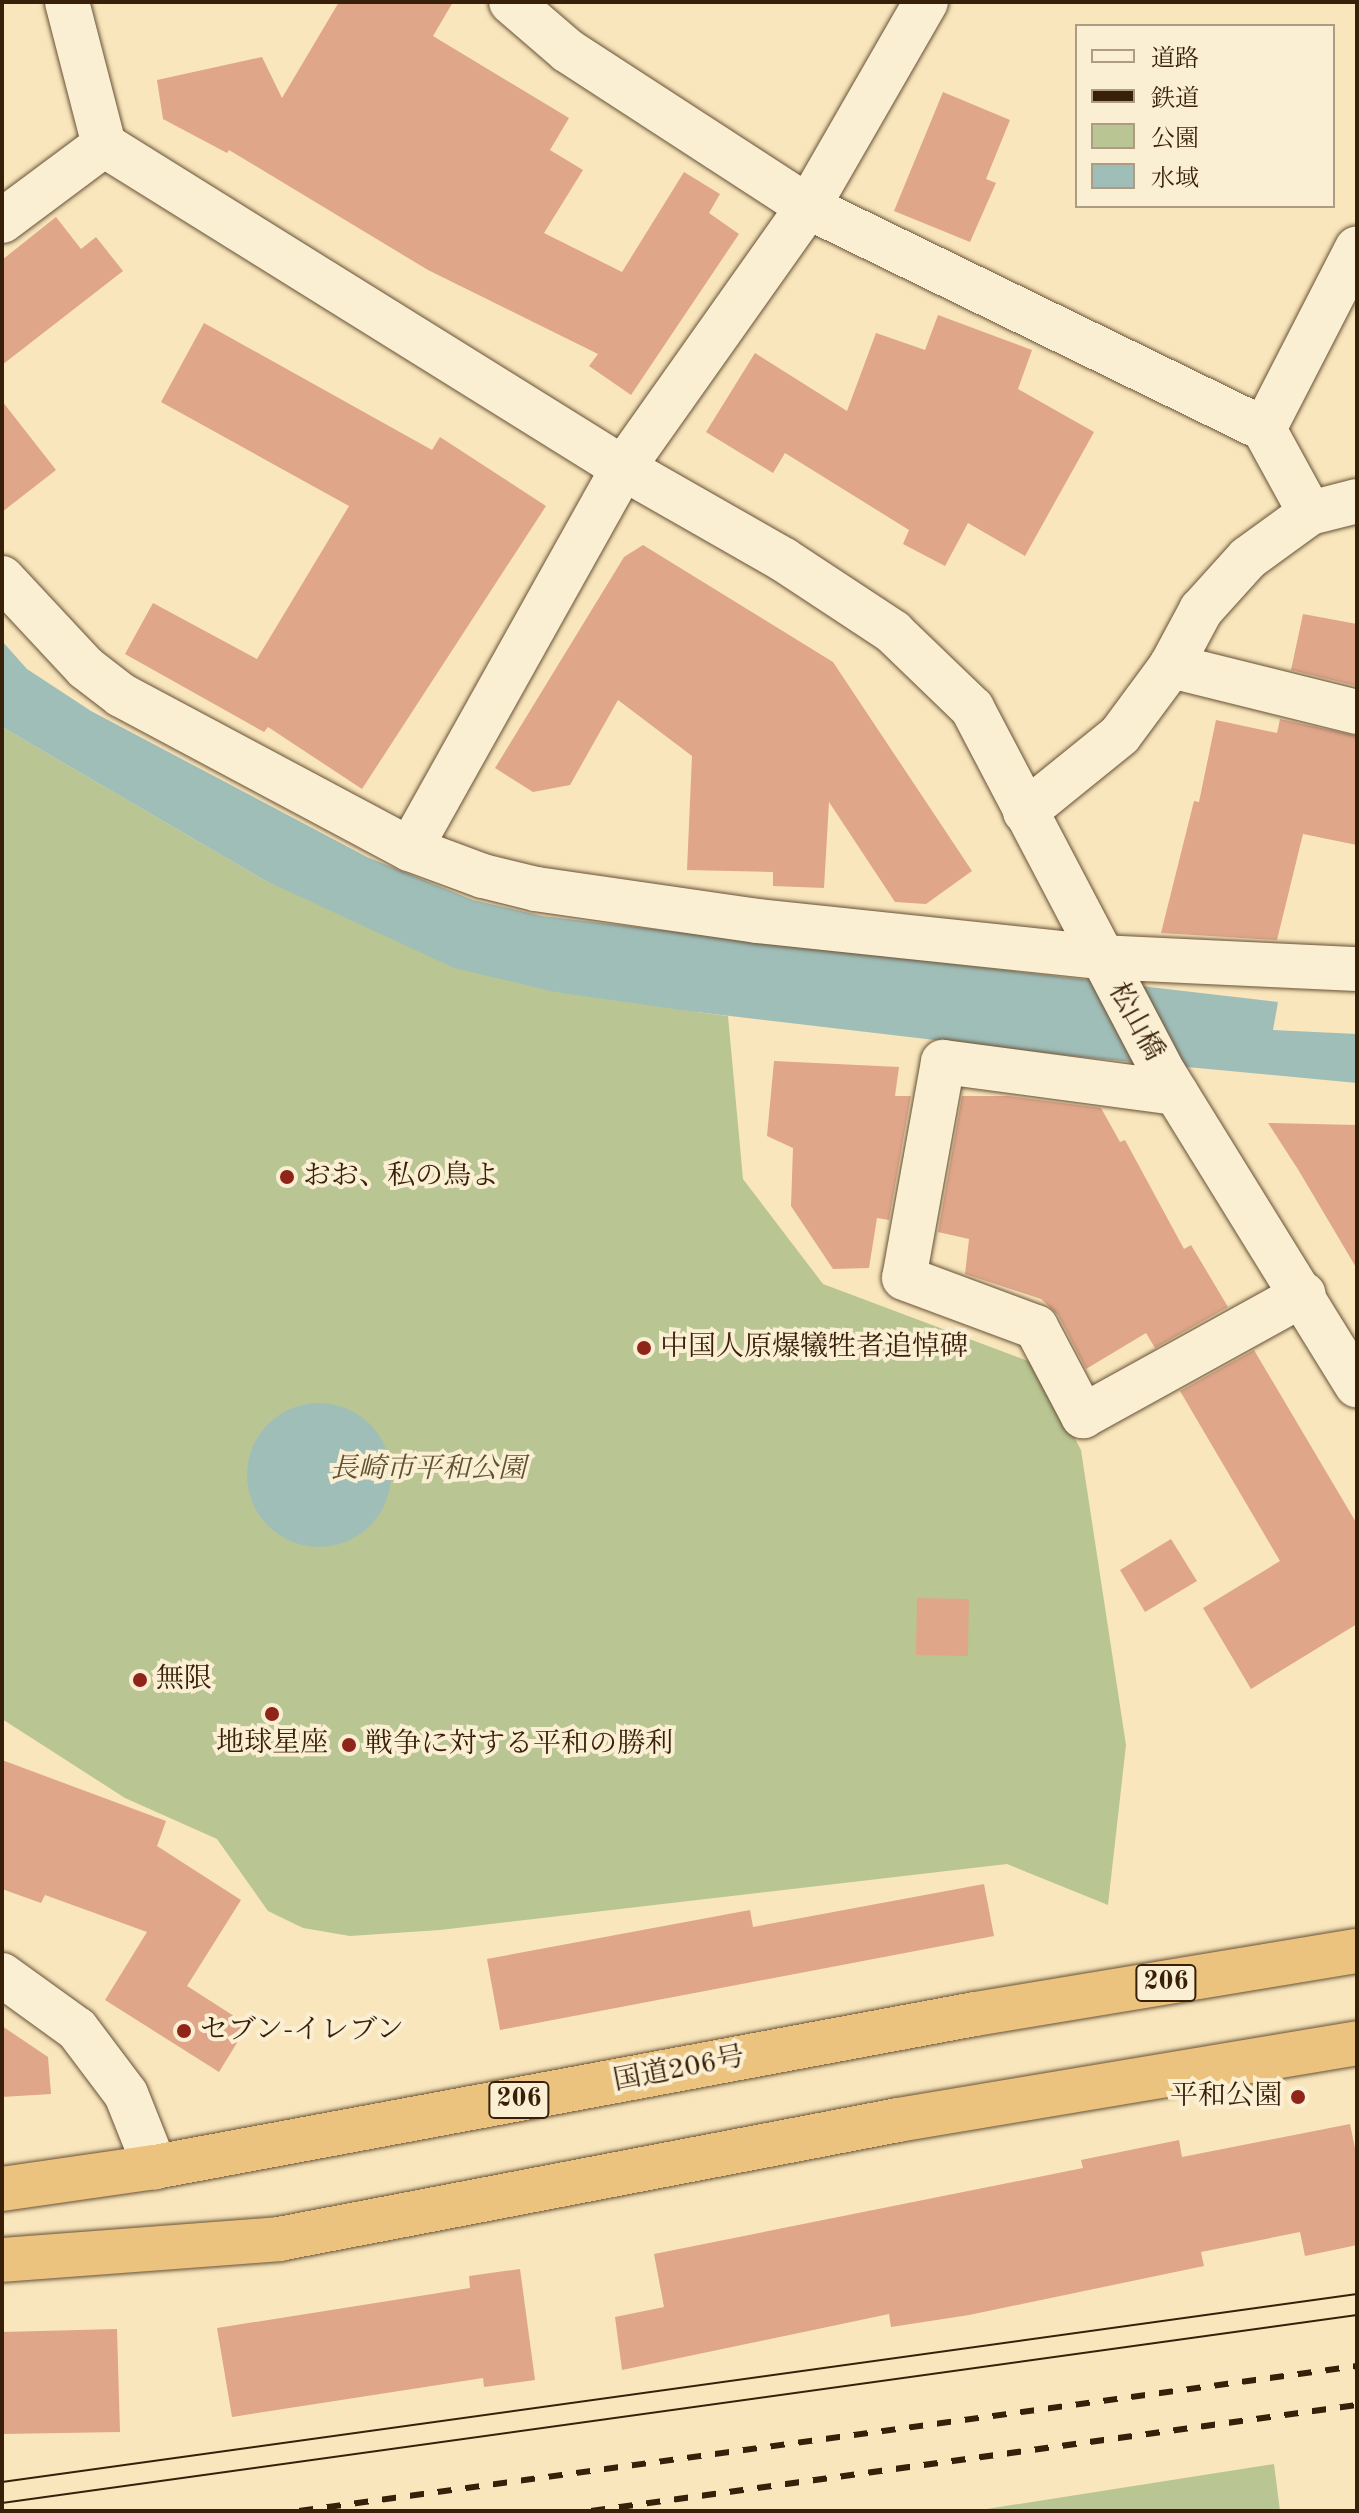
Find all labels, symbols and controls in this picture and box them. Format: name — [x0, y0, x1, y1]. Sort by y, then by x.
legend — [1075, 24, 1335, 208]
text: 道路 — [1151, 48, 1199, 72]
text: 鉄道 — [1151, 88, 1199, 112]
text: 公園 — [1151, 128, 1199, 152]
text: 水域 — [1151, 168, 1199, 192]
street label: 松山橋 — [1100, 977, 1170, 1067]
place label: おお、私の鳥よ — [303, 1160, 499, 1194]
marker: おお、私の鳥よ — [278, 1168, 296, 1186]
place label: 中国人原爆犧牲者追悼碑 — [660, 1331, 968, 1365]
marker: 中国人原爆犧牲者追悼碑 — [635, 1339, 653, 1357]
park label: 長崎市平和公園 — [330, 1453, 526, 1487]
place label: 無限 — [156, 1663, 212, 1697]
marker: 無限 — [131, 1671, 149, 1689]
marker: 地球星座 — [263, 1705, 281, 1723]
place label: 地球星座 — [216, 1727, 328, 1761]
place label: 戦争に対する平和の勝利 — [365, 1728, 673, 1762]
marker: 戦争に対する平和の勝利 — [340, 1736, 358, 1754]
road number: 206 — [1134, 1961, 1198, 2005]
place label: セブン-イレブン — [200, 2014, 406, 2048]
marker: セブン-イレブン — [175, 2022, 193, 2040]
street label: 国道206号 — [611, 2041, 747, 2099]
road number: 206 — [487, 2078, 551, 2122]
place label: 平和公園 — [1170, 2080, 1282, 2114]
marker: 平和公園 — [1289, 2088, 1307, 2106]

